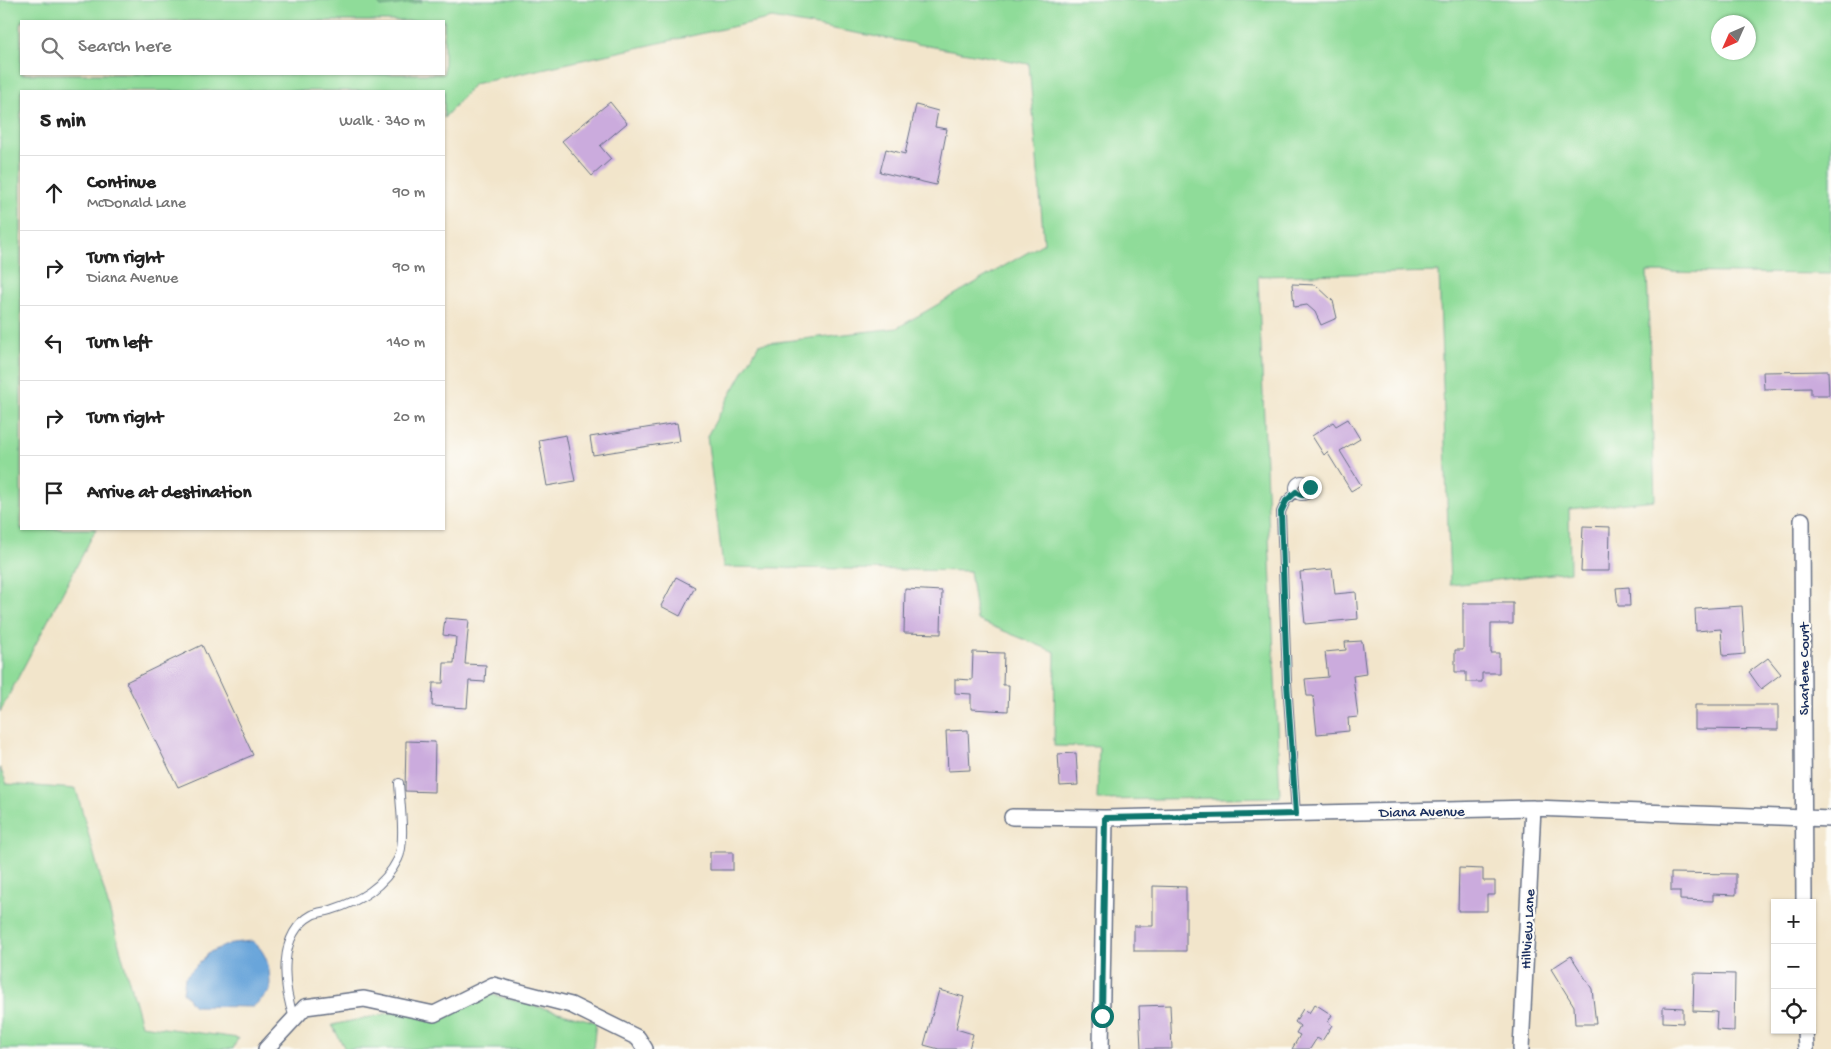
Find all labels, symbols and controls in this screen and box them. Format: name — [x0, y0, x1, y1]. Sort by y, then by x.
north arrow — [1711, 15, 1756, 60]
search box — [20, 20, 445, 75]
icon: search — [38, 34, 66, 62]
text: Search here — [78, 36, 172, 59]
text: 5 min — [40, 110, 85, 135]
text: Walk · 340 m — [339, 113, 425, 132]
text: Continue — [87, 172, 156, 195]
icon: ahead — [40, 179, 68, 207]
text: 90 m — [393, 184, 425, 203]
text: McDonald Lane — [87, 195, 186, 214]
text: Turn right — [87, 247, 163, 270]
icon: right — [40, 254, 68, 282]
text: 90 m — [393, 259, 425, 278]
text: Diana Avenue — [87, 270, 178, 289]
icon: left — [40, 329, 68, 357]
text: Turn left — [87, 332, 151, 355]
text: 140 m — [387, 334, 425, 353]
icon: right — [40, 404, 68, 432]
text: Turn right — [87, 407, 163, 430]
text: 20 m — [393, 409, 425, 428]
route end — [1299, 476, 1322, 499]
icon: arrive — [40, 479, 68, 507]
text: Arrive at destination — [87, 482, 251, 505]
street label: Sharlene Court — [1796, 621, 1814, 715]
street label: Diana Avenue — [1378, 803, 1465, 823]
street label: Hillview Lane — [1518, 888, 1540, 969]
map controls — [1771, 899, 1816, 1034]
button: + — [1771, 899, 1816, 944]
button: − — [1771, 944, 1816, 989]
button: locate — [1771, 989, 1816, 1034]
route start — [1091, 1005, 1114, 1028]

